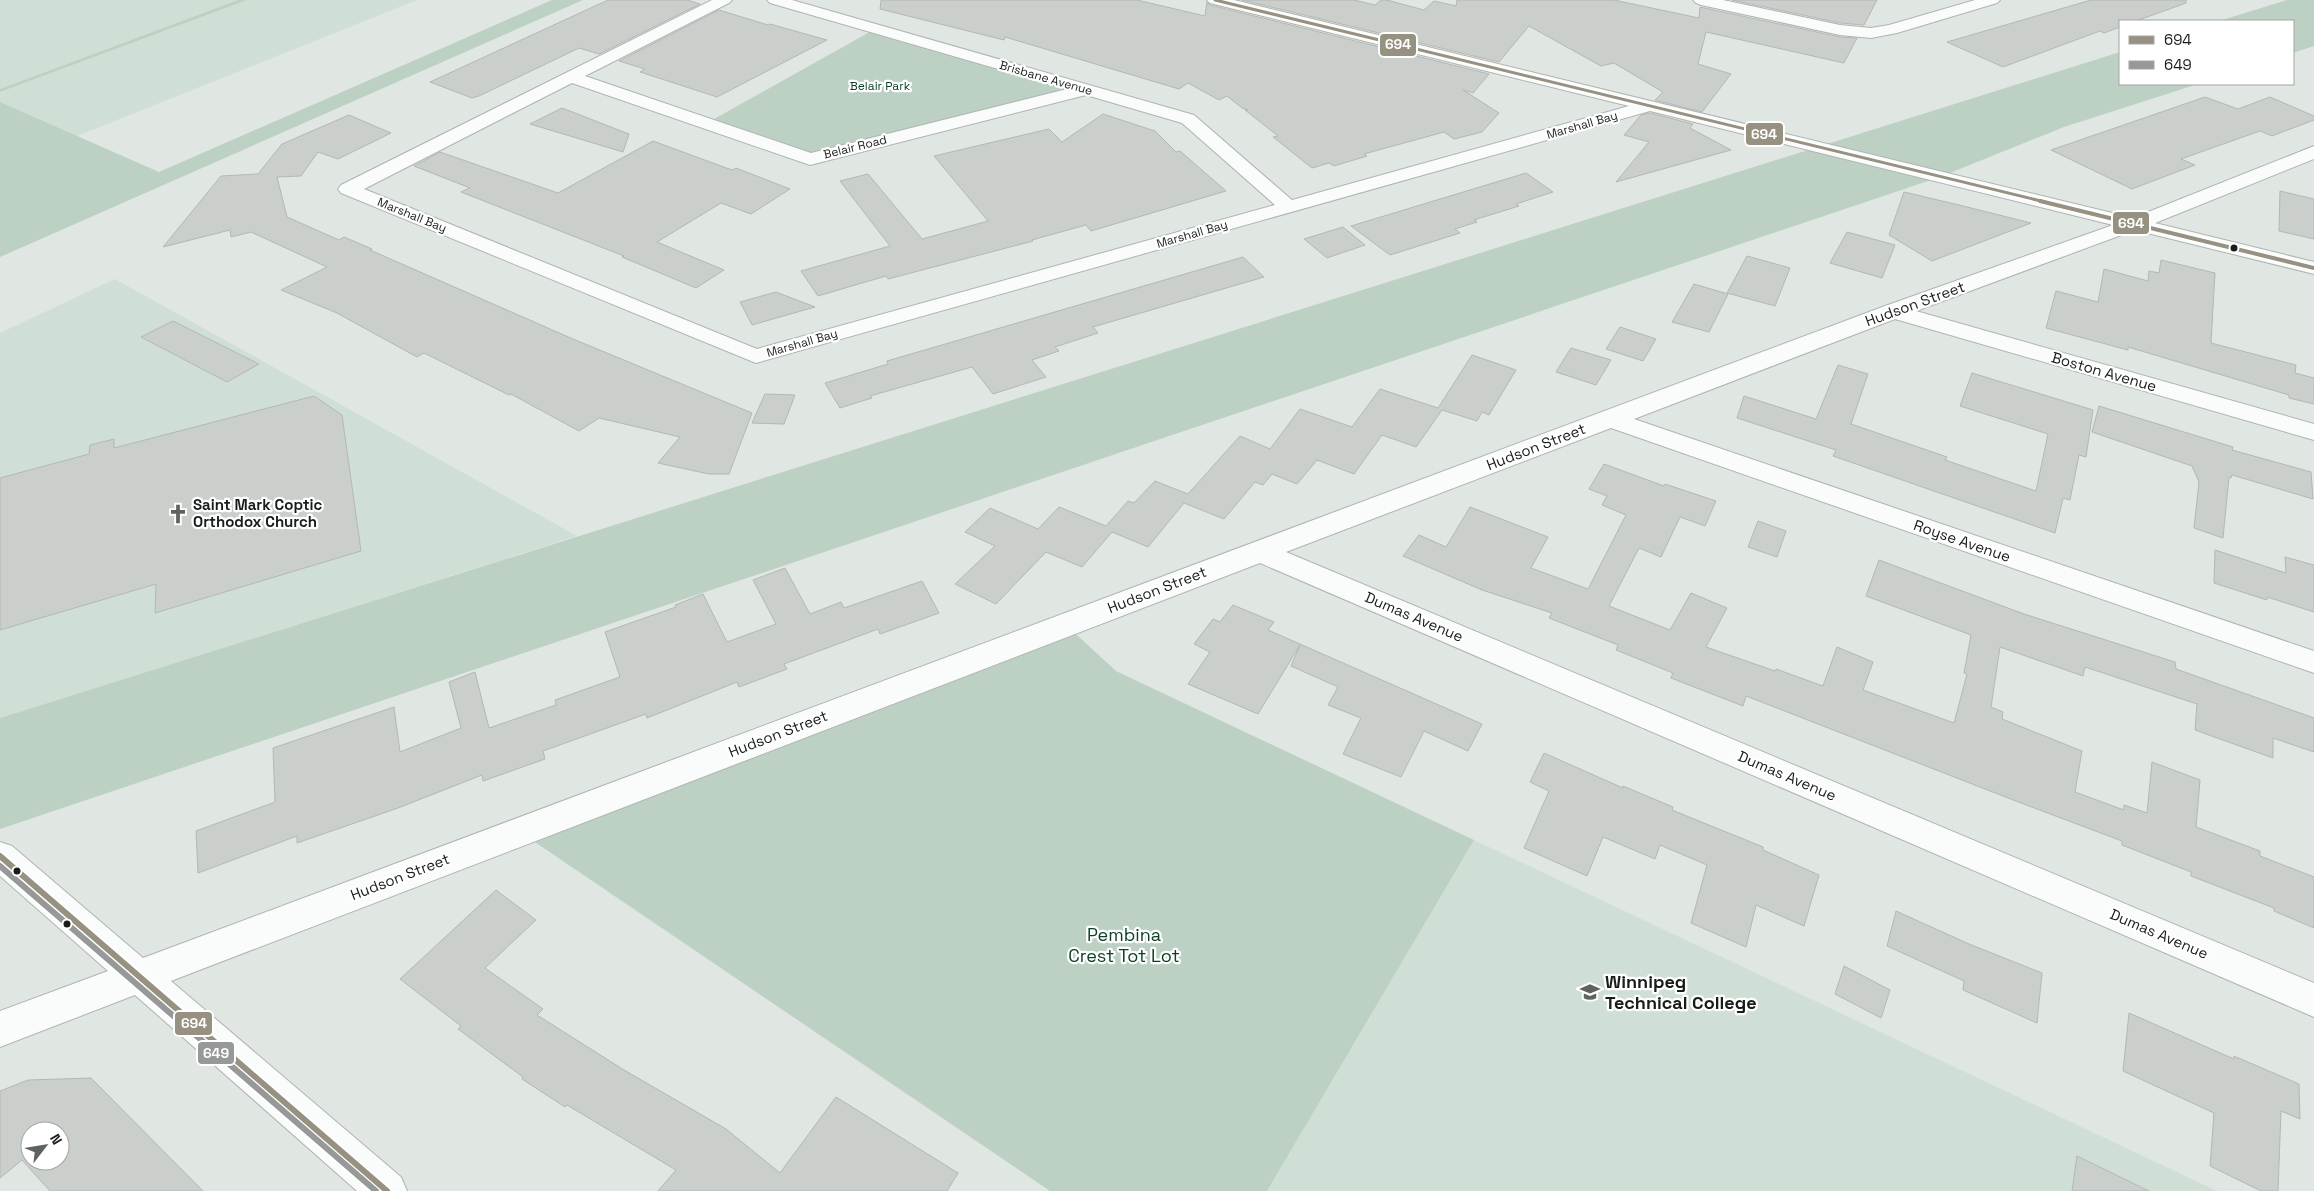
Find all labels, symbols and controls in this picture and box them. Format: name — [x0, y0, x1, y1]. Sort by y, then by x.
legend — [2119, 20, 2294, 85]
text: 694 — [2164, 30, 2192, 49]
line badge: 694 — [1379, 33, 1417, 57]
text: 694 — [1385, 35, 1411, 53]
text: 649 — [2164, 55, 2192, 74]
street label: Brisbane Avenue — [998, 57, 1094, 99]
park label: Belair Park — [850, 78, 911, 94]
street label: Marshall Bay — [1545, 107, 1619, 143]
line badge: 694 — [1745, 122, 1784, 146]
text: 694 — [1751, 125, 1777, 143]
street label: Belair Road — [822, 131, 888, 163]
street label: Marshall Bay — [375, 194, 449, 236]
line badge: 694 — [2112, 211, 2150, 235]
text: 694 — [2118, 214, 2144, 232]
street label: Marshall Bay — [1155, 216, 1229, 252]
unlabelled marker — [2229, 243, 2239, 253]
street label: Hudson Street — [1862, 277, 1967, 330]
street label: Marshall Bay — [765, 325, 839, 361]
street label: Boston Avenue — [2049, 347, 2159, 396]
street label: Hudson Street — [1484, 419, 1588, 474]
place label: Saint Mark Coptic Orthodox Church — [193, 495, 323, 531]
church icon: Saint Mark Coptic Orthodox Church — [167, 503, 189, 525]
street label: Royse Avenue — [1911, 515, 2013, 566]
street label: Hudson Street — [1105, 562, 1209, 617]
street label: Dumas Avenue — [1362, 587, 1466, 646]
street label: Hudson Street — [726, 706, 830, 761]
street label: Dumas Avenue — [1735, 746, 1839, 805]
street label: Hudson Street — [348, 849, 452, 904]
unlabelled marker — [12, 866, 22, 876]
street label: Dumas Avenue — [2107, 904, 2211, 963]
unlabelled marker — [62, 919, 72, 929]
park label: Pembina Crest Tot Lot — [1068, 923, 1180, 967]
place label: Winnipeg Technical College — [1605, 970, 1757, 1014]
school or university icon: Winnipeg Technical College — [1579, 981, 1601, 1003]
line badge: 694 — [174, 1011, 213, 1036]
text: 694 — [181, 1014, 207, 1032]
line badge: 649 — [197, 1041, 235, 1065]
text: 649 — [203, 1044, 229, 1062]
north arrow — [20, 1121, 70, 1171]
text: N — [46, 1131, 66, 1148]

